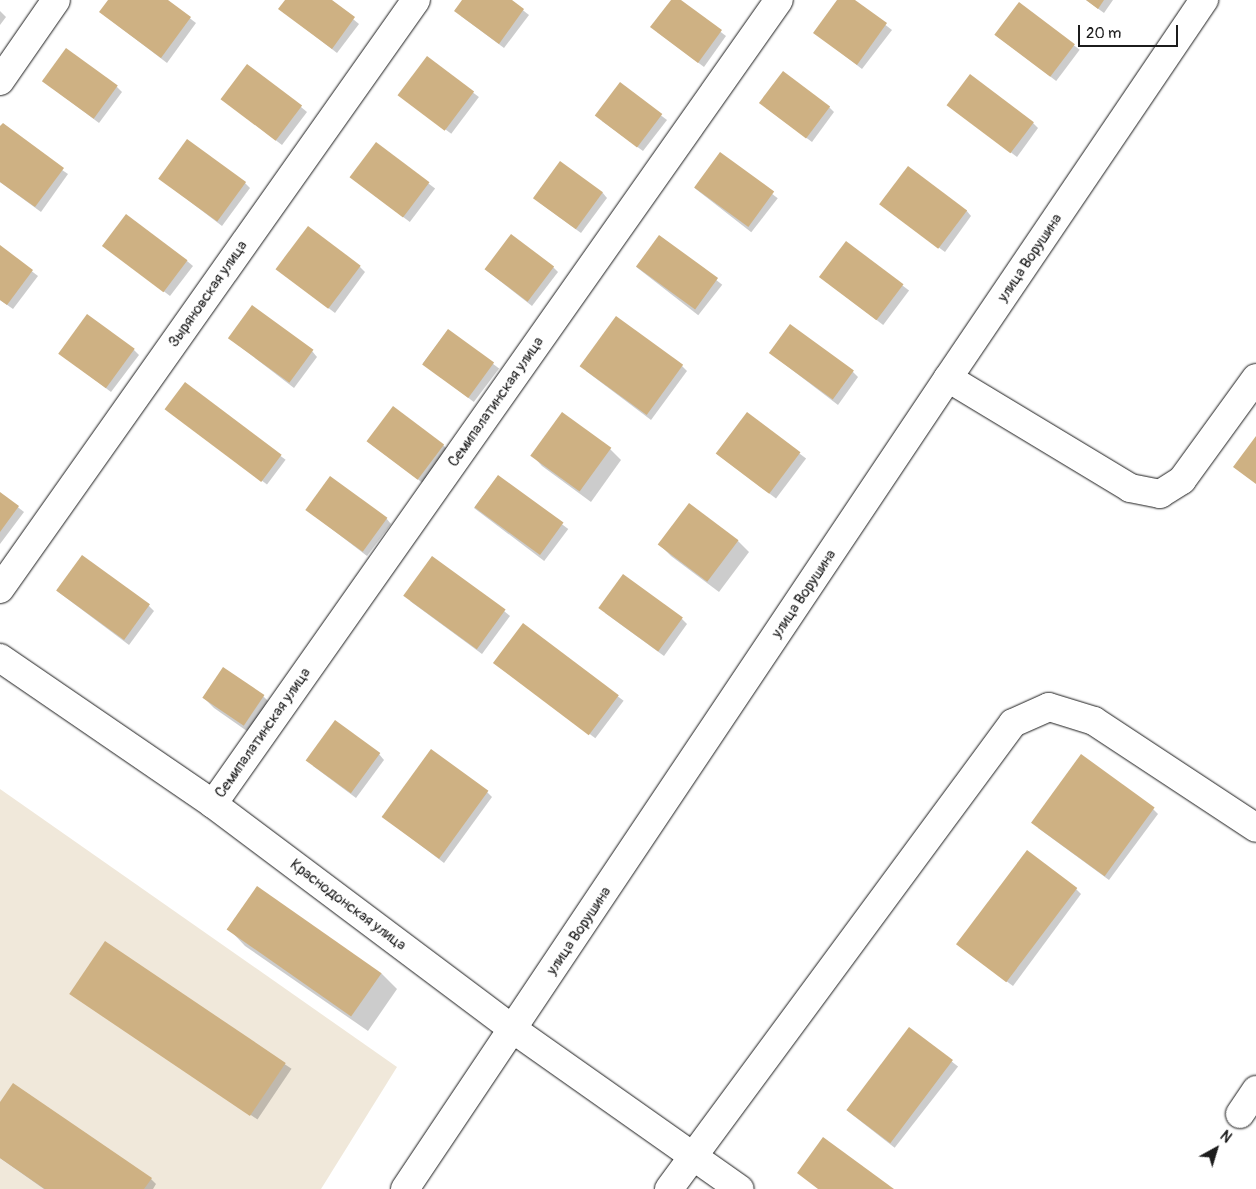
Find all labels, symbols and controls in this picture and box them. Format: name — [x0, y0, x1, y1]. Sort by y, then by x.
scale bar — [1081, 15, 1181, 47]
text: 20 m — [1086, 24, 1121, 43]
street label: улица Ворушина — [994, 211, 1066, 305]
street label: Зыряновская улица — [165, 237, 251, 351]
street label: Семипалатинская улица — [444, 334, 548, 470]
street label: улица Ворушина — [768, 547, 840, 641]
street label: Семипалатинская улица — [211, 665, 315, 801]
street label: Краснодонская улица — [287, 856, 409, 954]
street label: улица Ворушина — [543, 884, 615, 978]
north arrow — [1191, 1124, 1241, 1174]
text: N — [1217, 1127, 1235, 1147]

